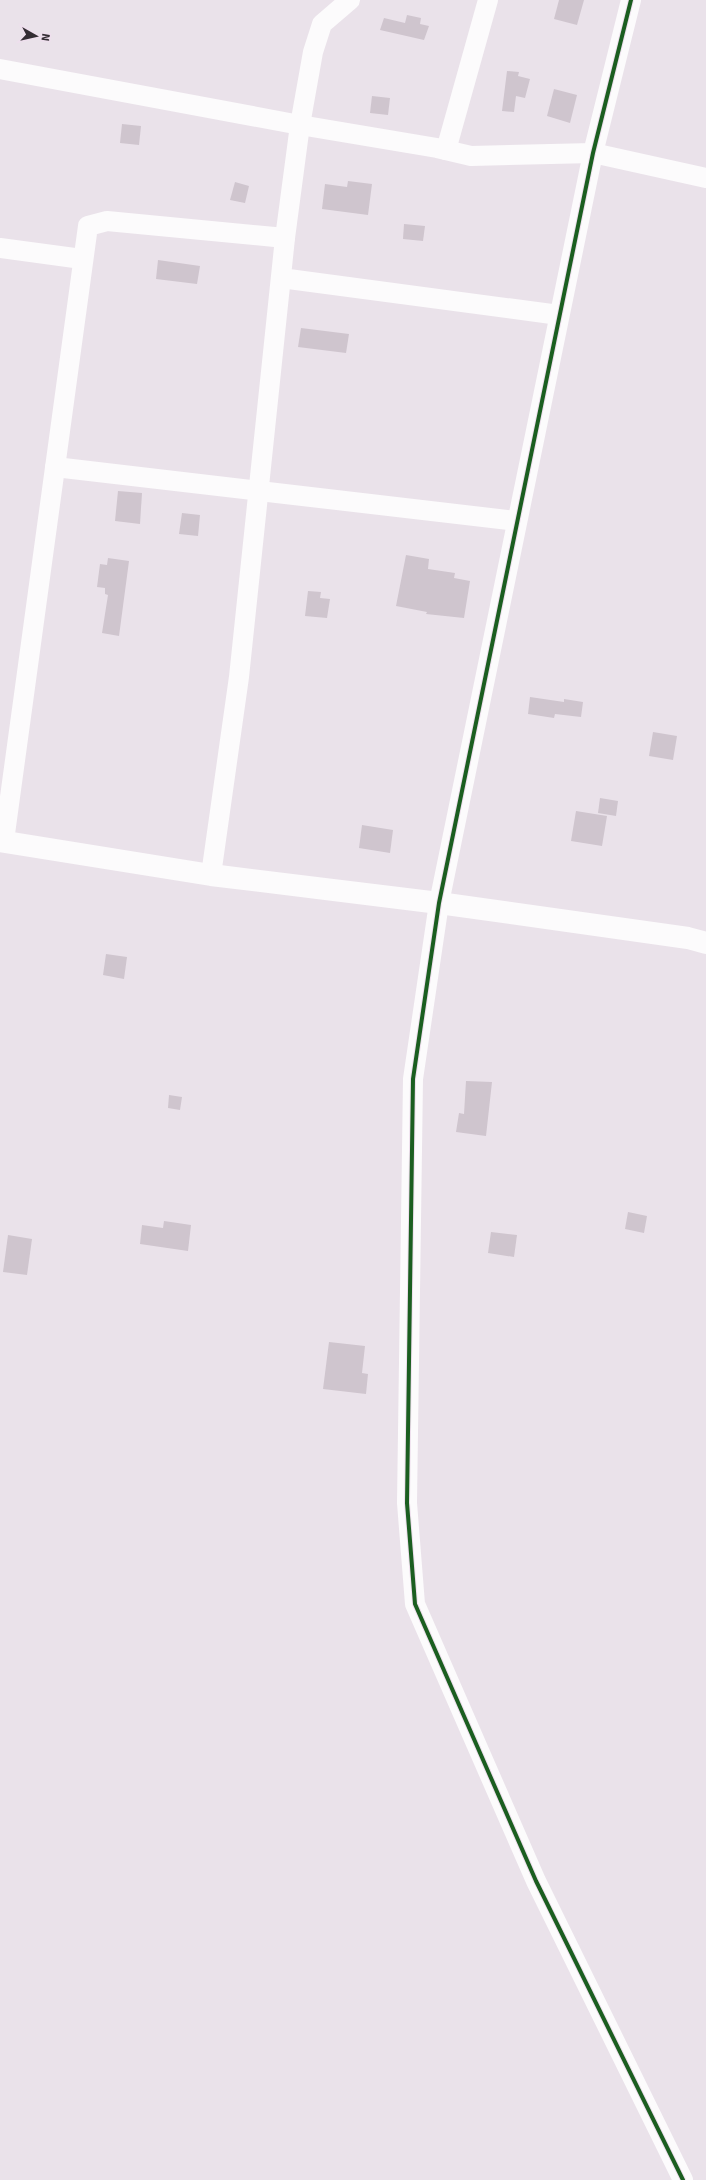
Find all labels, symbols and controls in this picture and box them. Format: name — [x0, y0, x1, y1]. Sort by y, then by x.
north arrow — [16, 16, 56, 56]
text: N — [38, 33, 52, 42]

